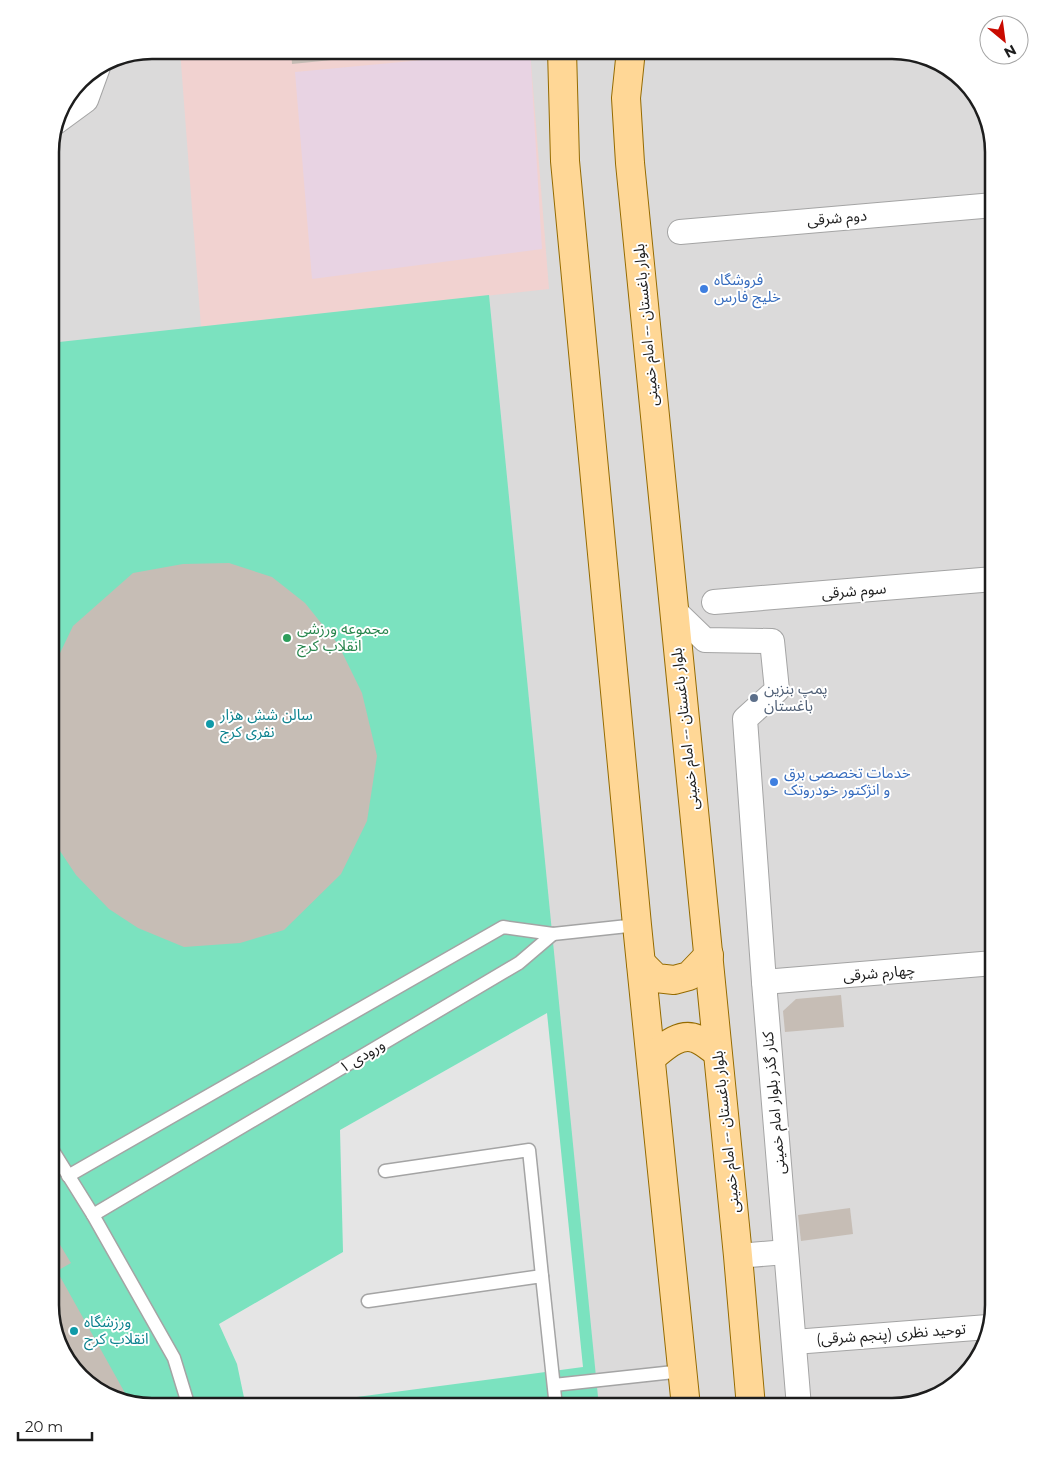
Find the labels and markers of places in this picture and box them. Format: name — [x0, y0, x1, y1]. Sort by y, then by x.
place label: فروشگاه خلیج فارس — [714, 270, 781, 309]
marker: فروشگاه خلیج فارس — [698, 283, 710, 295]
place label: مجموعه ورزشی انقلاب کرج — [297, 619, 389, 658]
marker: مجموعه ورزشی انقلاب کرج — [281, 632, 293, 644]
place label: پمپ بنزین باغستان — [764, 679, 828, 715]
marker: پمپ بنزین باغستان — [748, 692, 760, 704]
place label: سالن شش هزار نفری کرج — [219, 705, 313, 744]
marker: سالن شش هزار نفری کرج — [204, 718, 216, 730]
place label: خدمات تخصصی برق و انژکتور خودروتک — [784, 763, 911, 799]
marker: خدمات تخصصی برق و انژکتور خودروتک — [768, 776, 780, 788]
place label: ورزشگاه انقلاب کرج — [84, 1312, 149, 1351]
marker: ورزشگاه انقلاب کرج — [68, 1325, 80, 1337]

